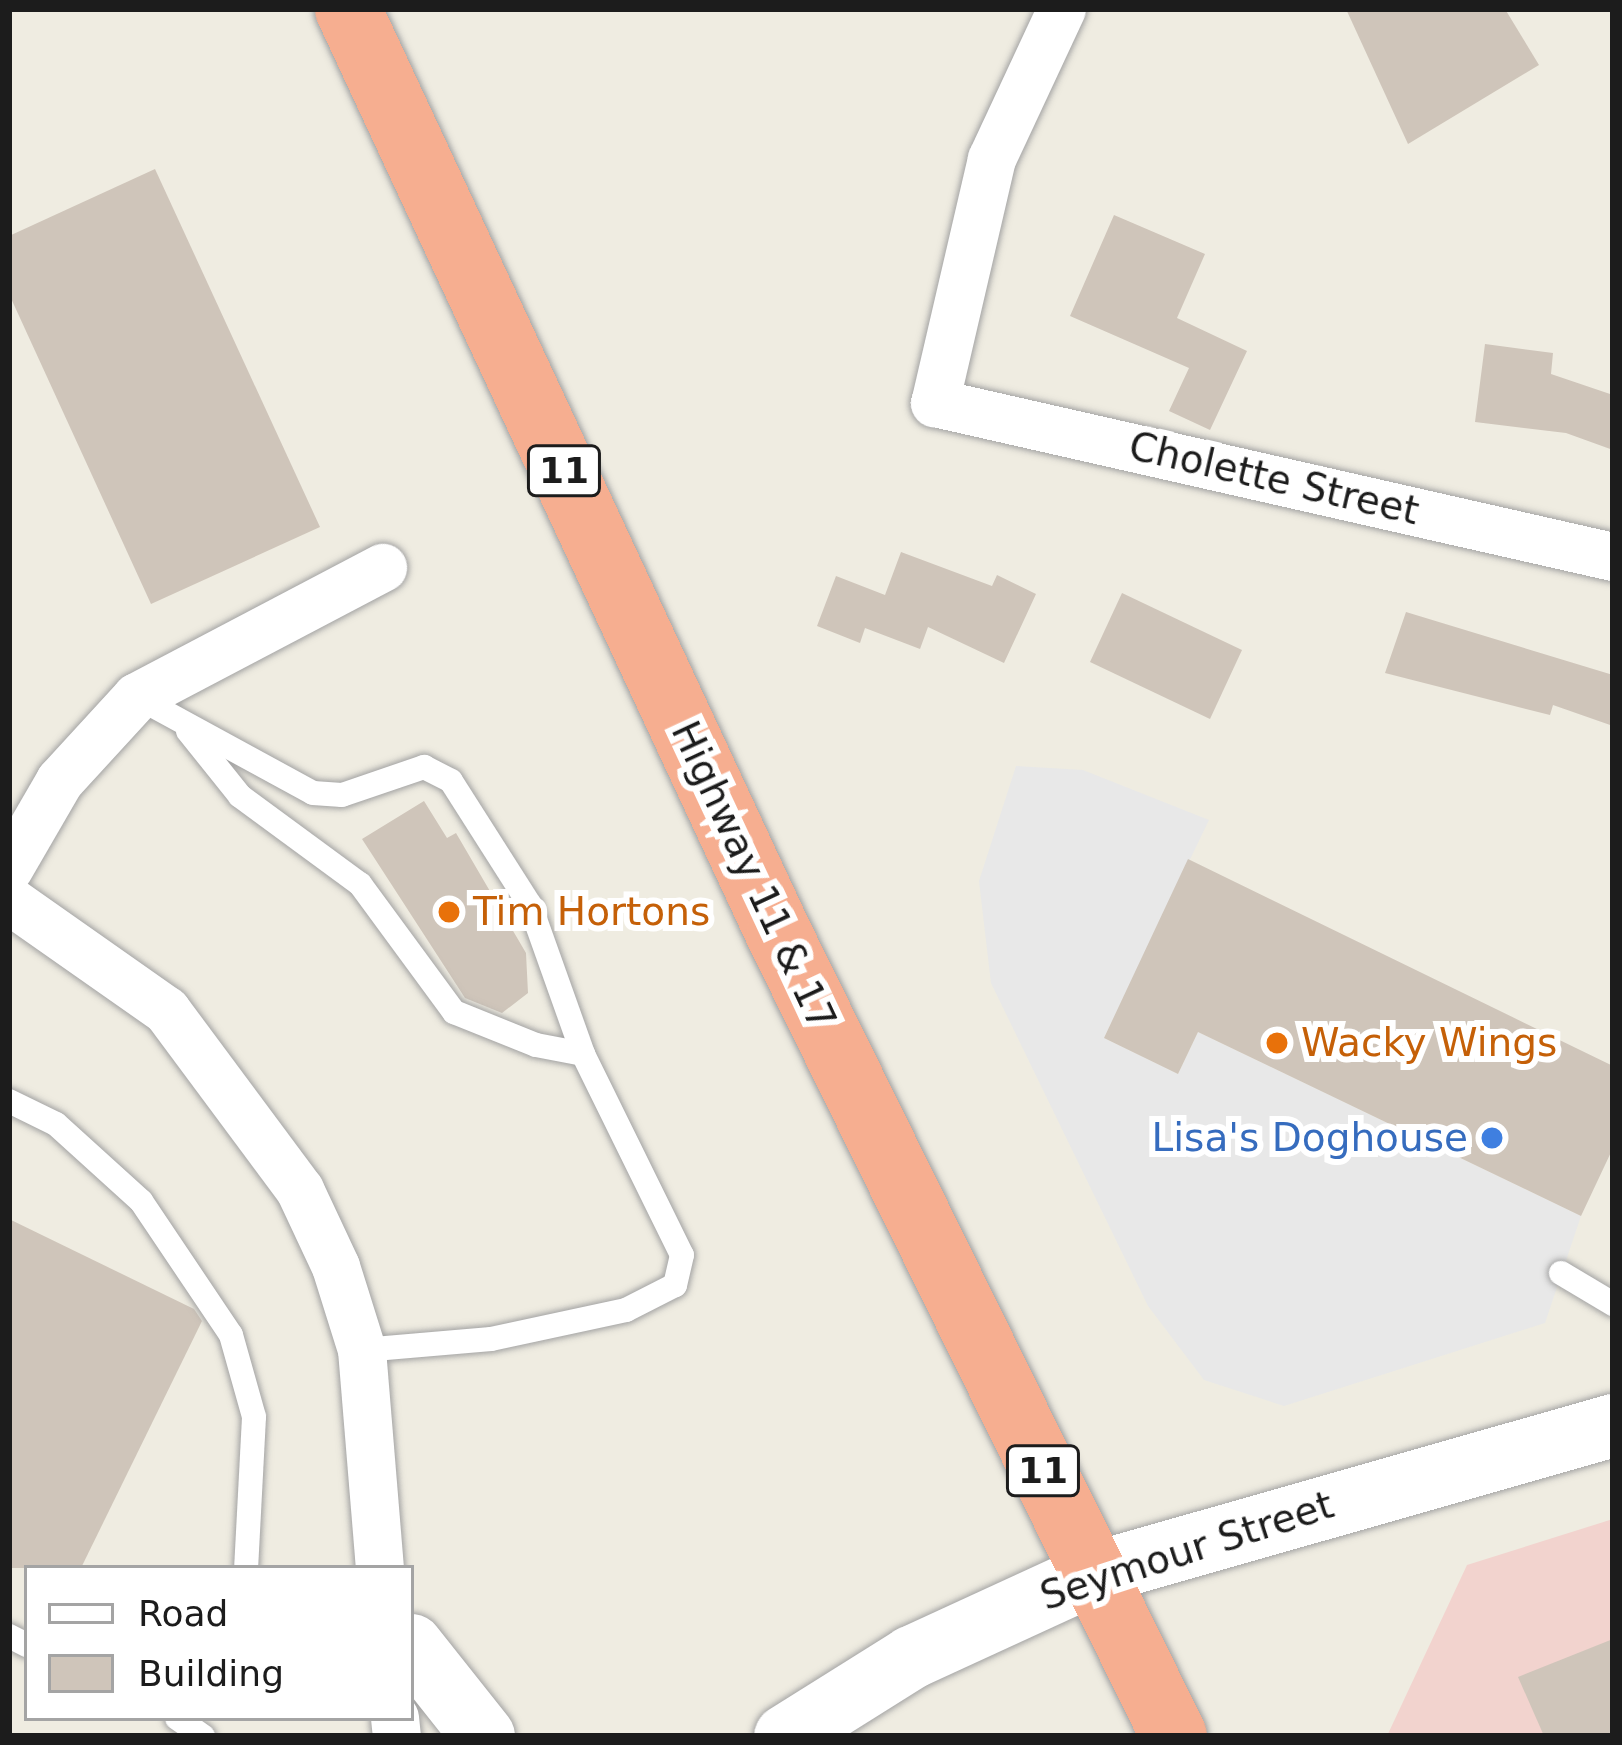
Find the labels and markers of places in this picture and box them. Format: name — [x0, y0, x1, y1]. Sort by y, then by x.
place label: Tim Hortons — [473, 889, 710, 935]
marker: Tim Hortons — [436, 899, 462, 925]
place label: Wacky Wings — [1301, 1020, 1557, 1066]
marker: Wacky Wings — [1264, 1030, 1290, 1056]
place label: Lisa's Doghouse — [1152, 1115, 1468, 1161]
marker: Lisa's Doghouse — [1479, 1125, 1505, 1151]

